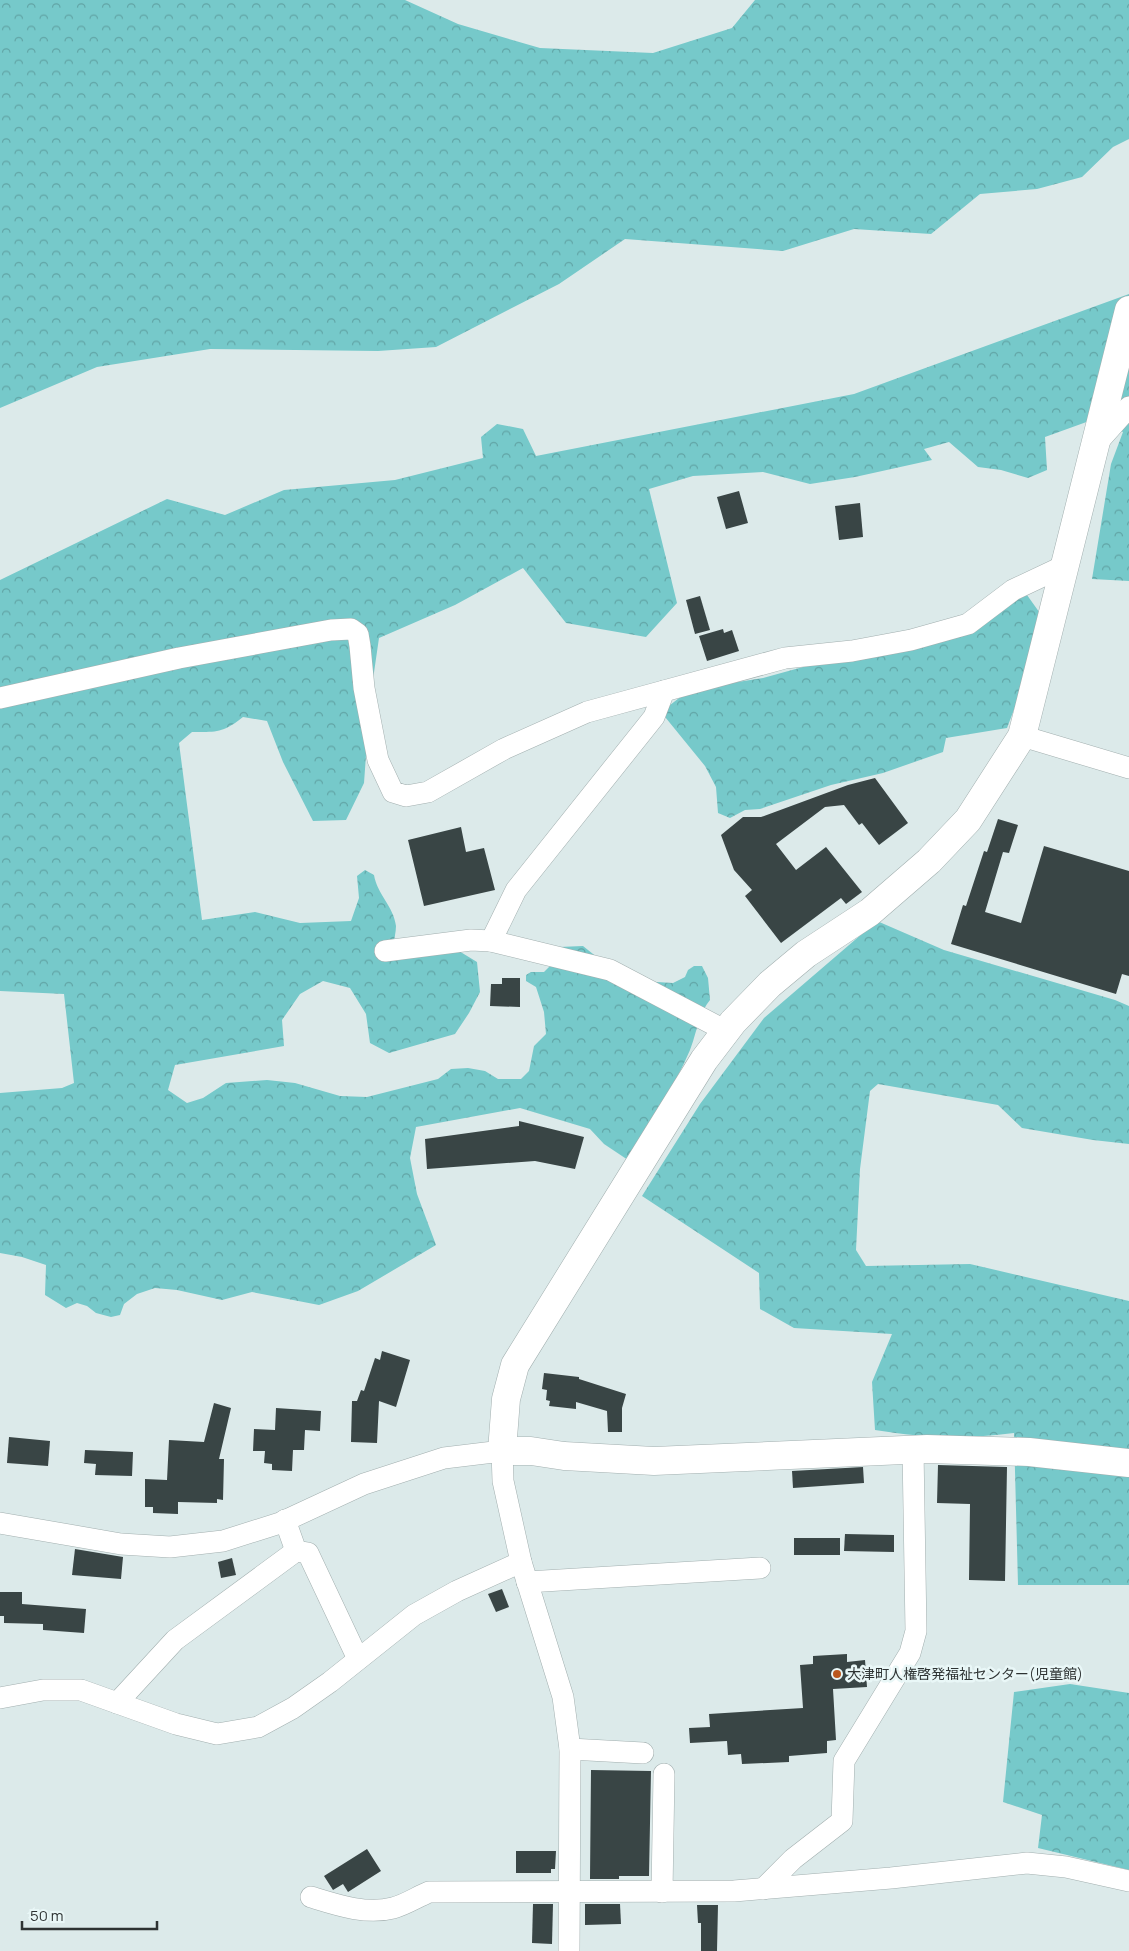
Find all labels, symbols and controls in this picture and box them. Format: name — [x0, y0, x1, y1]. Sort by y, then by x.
place label: 大津町人権啓発福祉センター(児童館) — [847, 1664, 1083, 1683]
marker: 大津町人権啓発福祉センター(児童館) — [831, 1668, 843, 1680]
scale bar — [22, 1898, 158, 1930]
text: 50 m — [30, 1905, 64, 1926]

